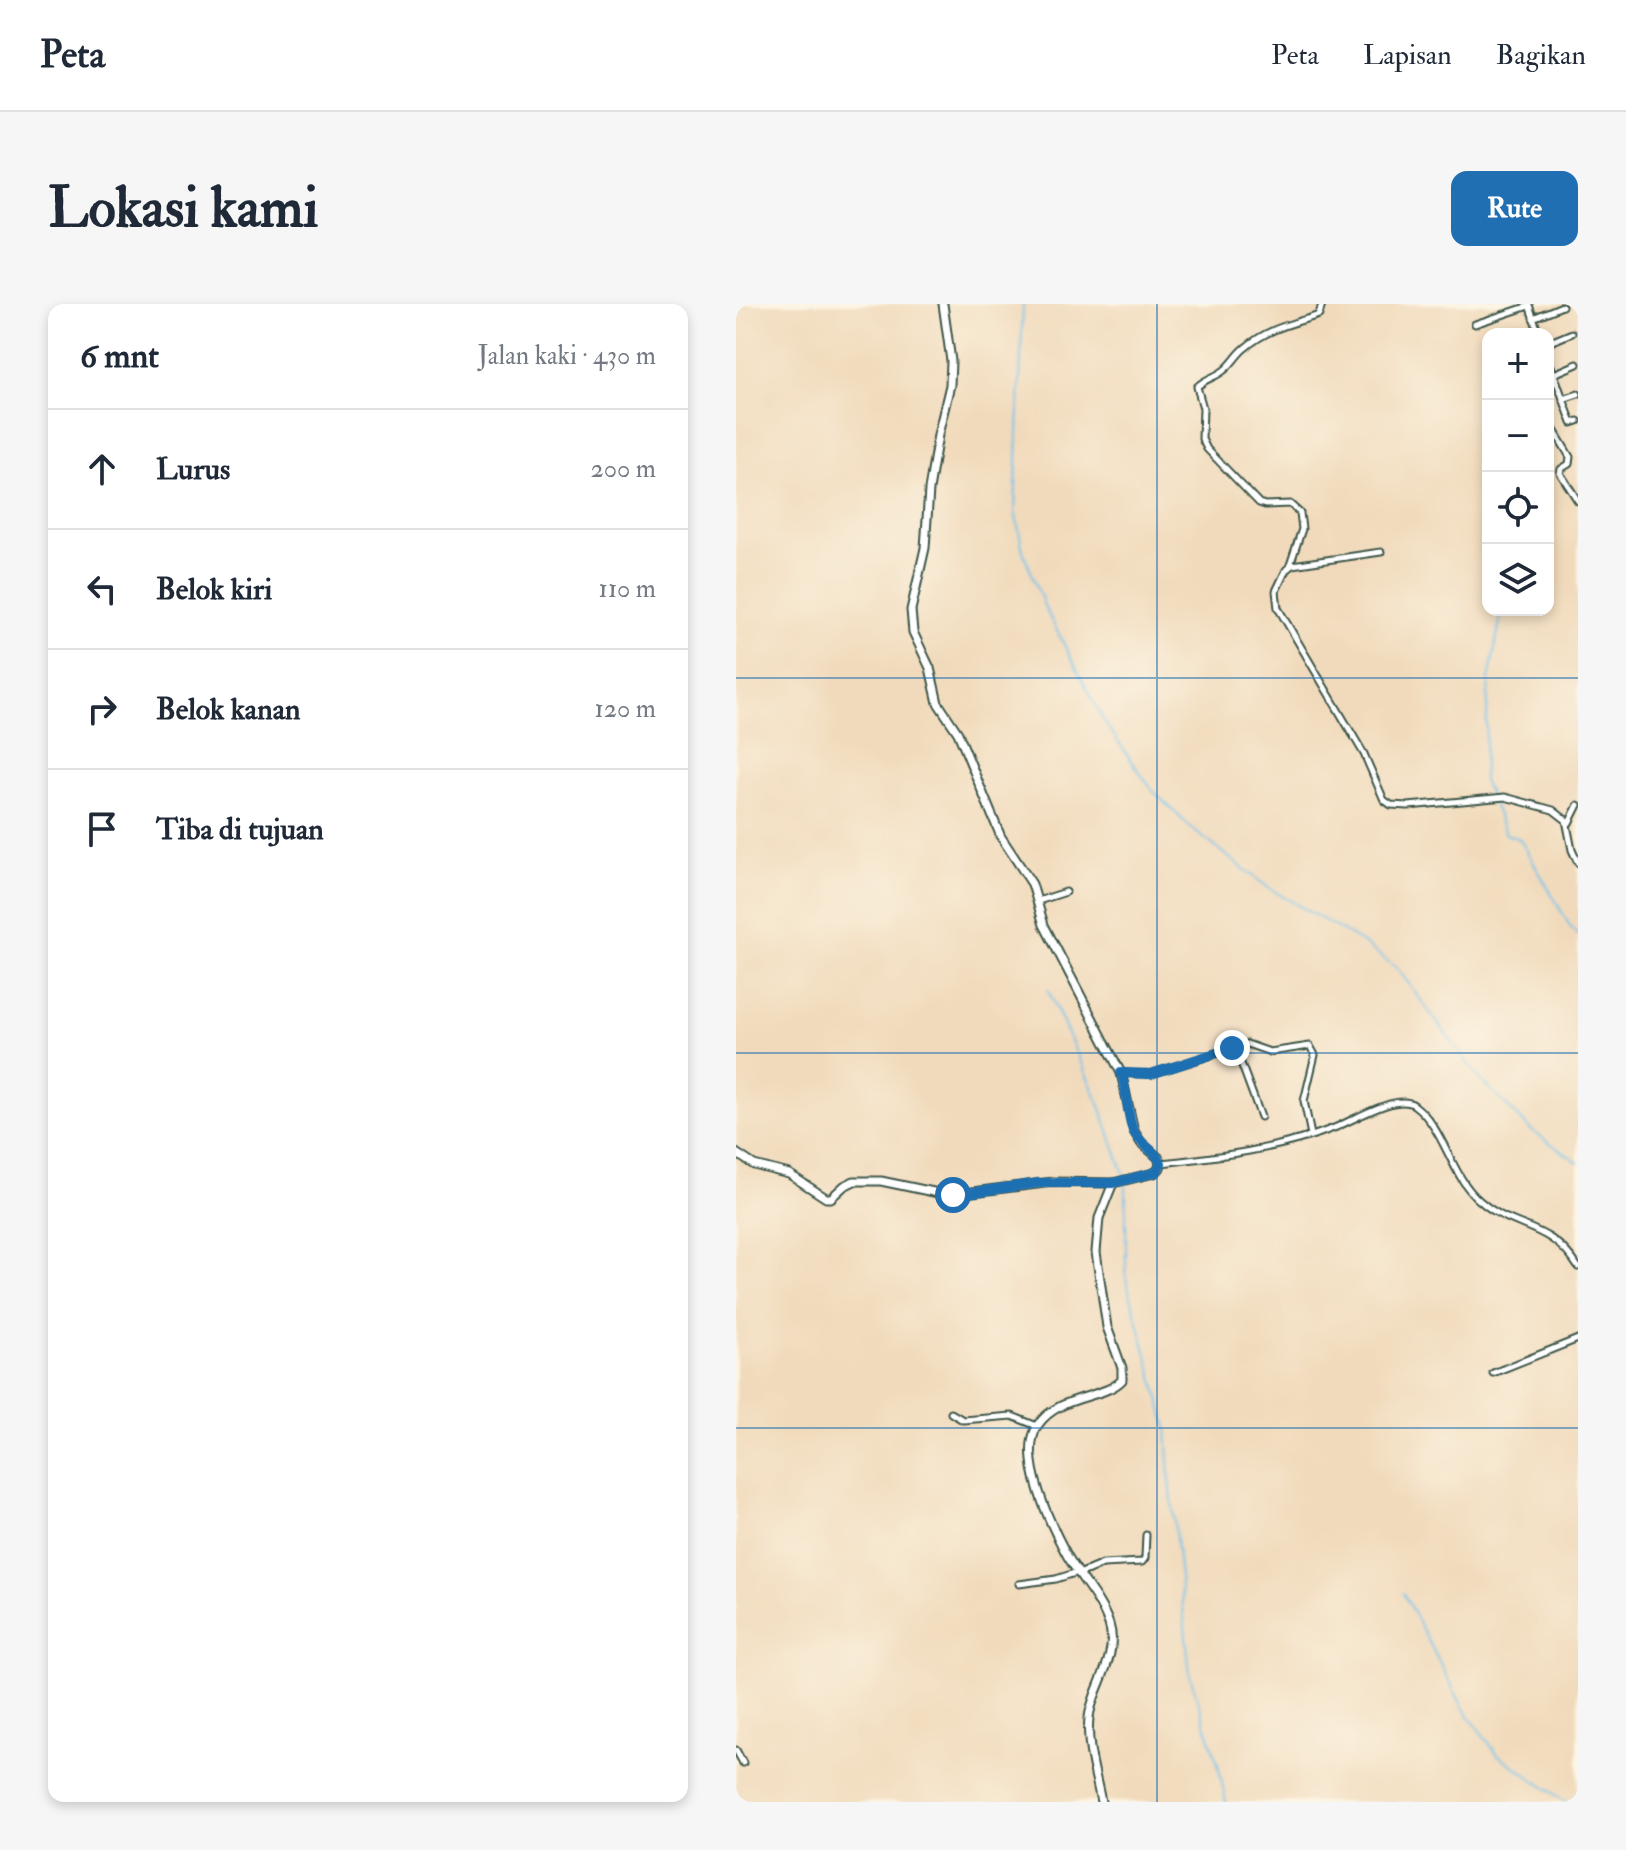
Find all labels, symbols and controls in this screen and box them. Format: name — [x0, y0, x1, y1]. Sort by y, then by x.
text: Peta — [40, 31, 105, 79]
text: Peta — [1271, 38, 1319, 73]
text: Lapisan — [1363, 38, 1452, 73]
text: Bagikan — [1496, 38, 1586, 73]
button: Rute — [1451, 171, 1578, 246]
text: Lokasi kami — [48, 173, 318, 244]
map controls — [1482, 328, 1554, 616]
button: + — [1482, 328, 1554, 400]
text: 6 mnt — [80, 335, 159, 378]
text: Jalan kaki · 430 m — [478, 340, 656, 372]
button: − — [1482, 400, 1554, 472]
icon: ahead — [80, 447, 124, 491]
text: Lurus — [156, 451, 230, 488]
text: 200 m — [591, 453, 656, 485]
button: locate — [1482, 472, 1554, 544]
button: layers — [1482, 544, 1554, 616]
icon: left — [80, 567, 124, 611]
text: Belok kiri — [156, 571, 272, 608]
text: 110 m — [599, 573, 656, 605]
icon: right — [80, 687, 124, 731]
text: Belok kanan — [156, 691, 300, 728]
text: 120 m — [595, 693, 656, 725]
icon: arrive — [80, 807, 124, 851]
text: Tiba di tujuan — [156, 811, 324, 848]
route end — [1214, 1030, 1250, 1066]
route start — [935, 1177, 971, 1213]

